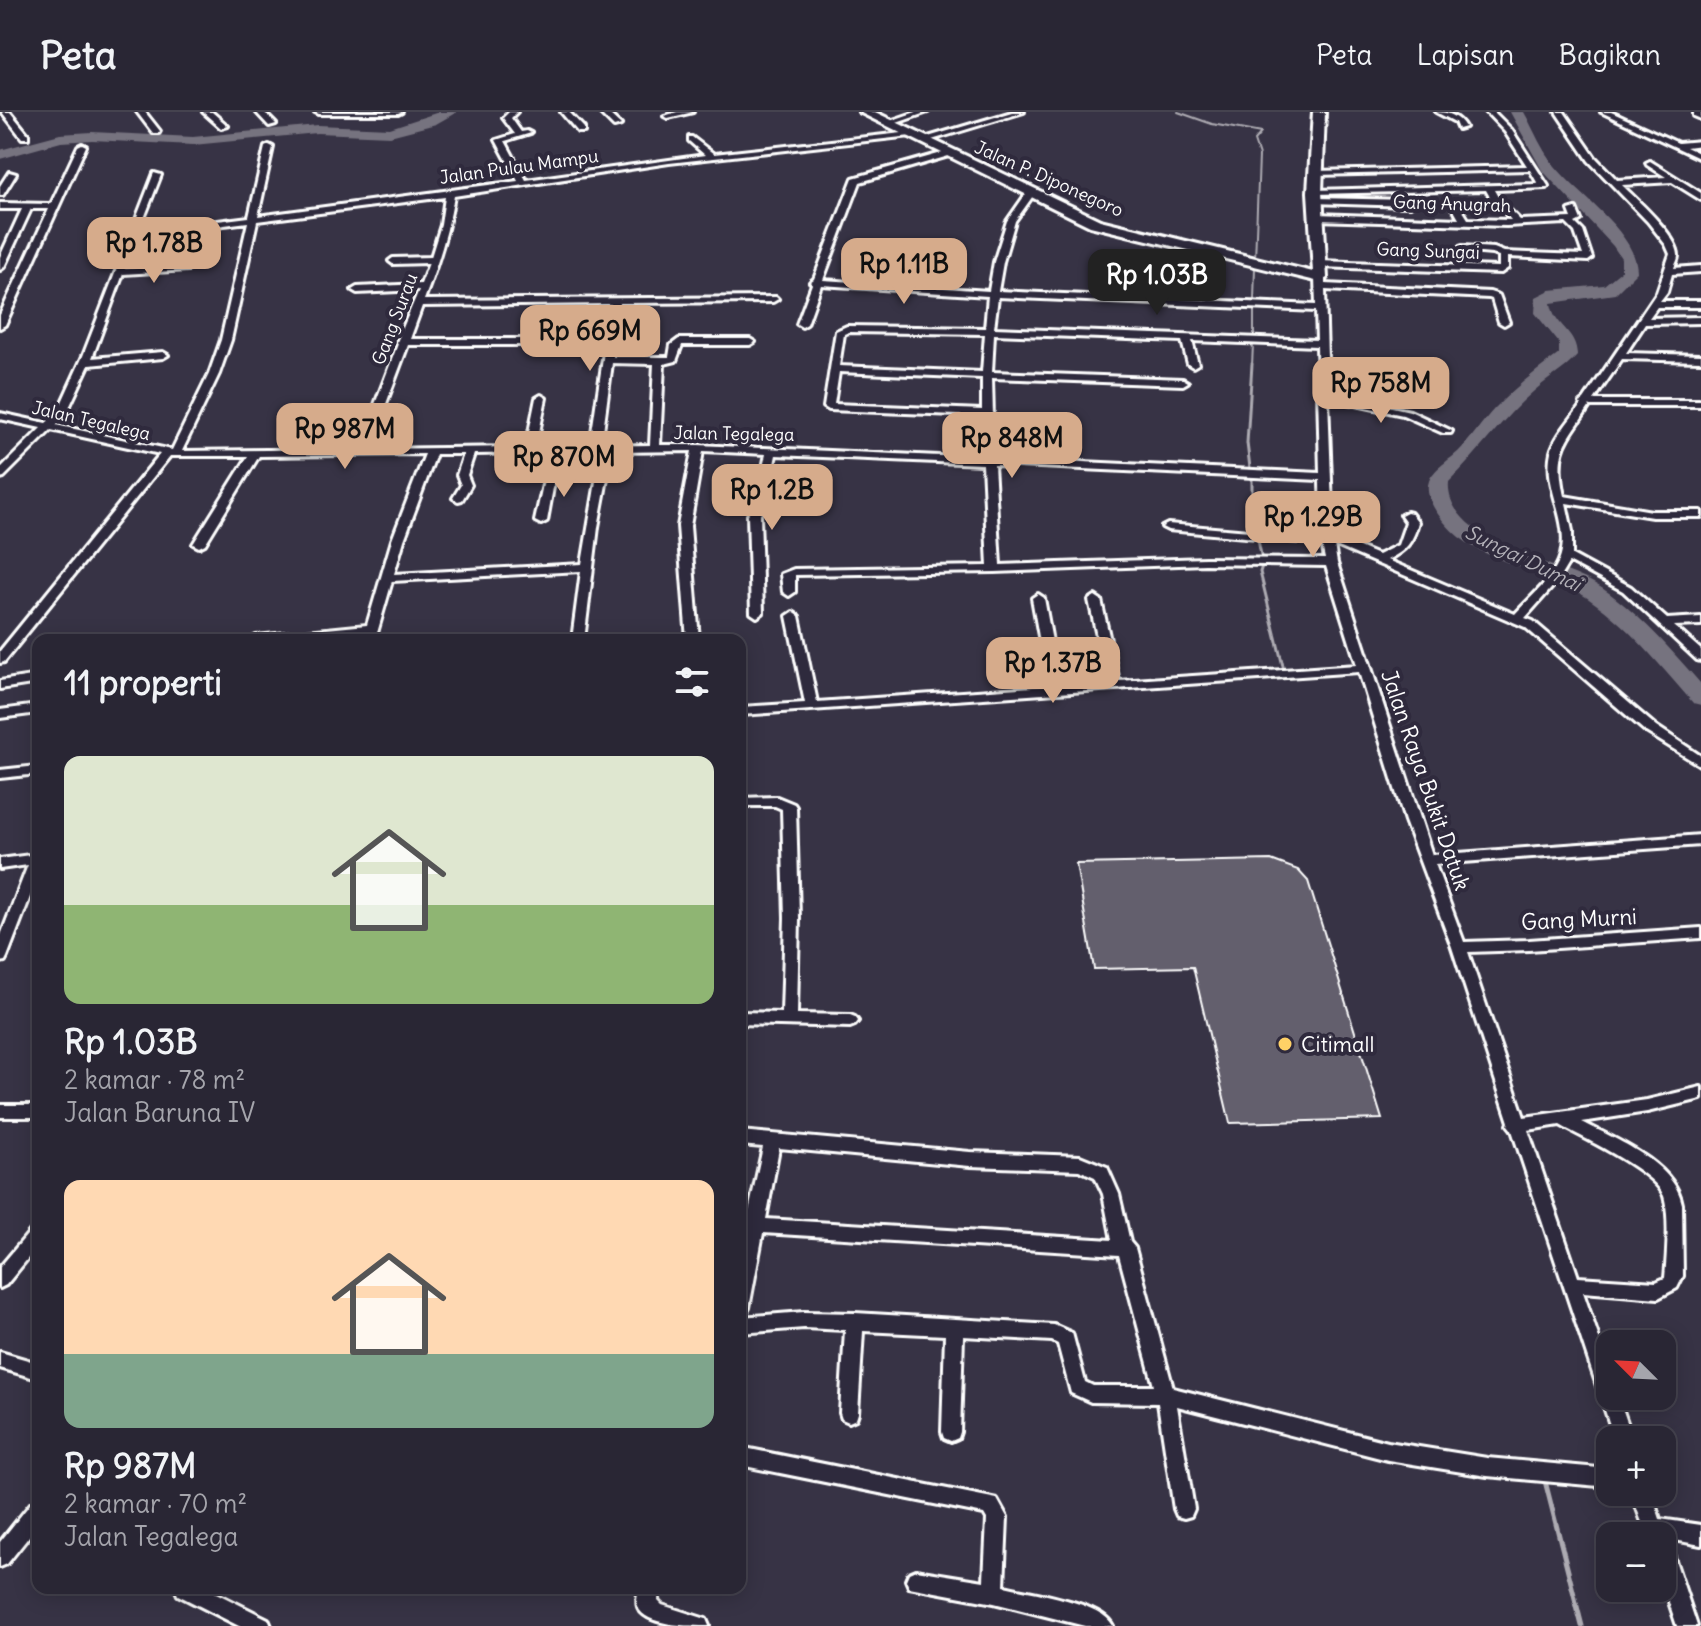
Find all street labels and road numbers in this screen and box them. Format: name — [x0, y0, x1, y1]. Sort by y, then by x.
street label: Jalan P. Diponegoro — [971, 135, 1127, 222]
street label: Jalan Pulau Mampu — [438, 144, 600, 189]
street label: Gang Anugrah — [1393, 190, 1511, 217]
street label: Gang Sungai — [1376, 237, 1480, 264]
street label: Gang Surau — [367, 270, 423, 368]
street label: Jalan Tegalega — [30, 396, 152, 445]
street label: Jalan Tegalega — [673, 421, 795, 446]
street label: Jalan Raya Bukit Datuk — [1375, 666, 1477, 894]
street label: Gang Murni — [1520, 902, 1638, 936]

